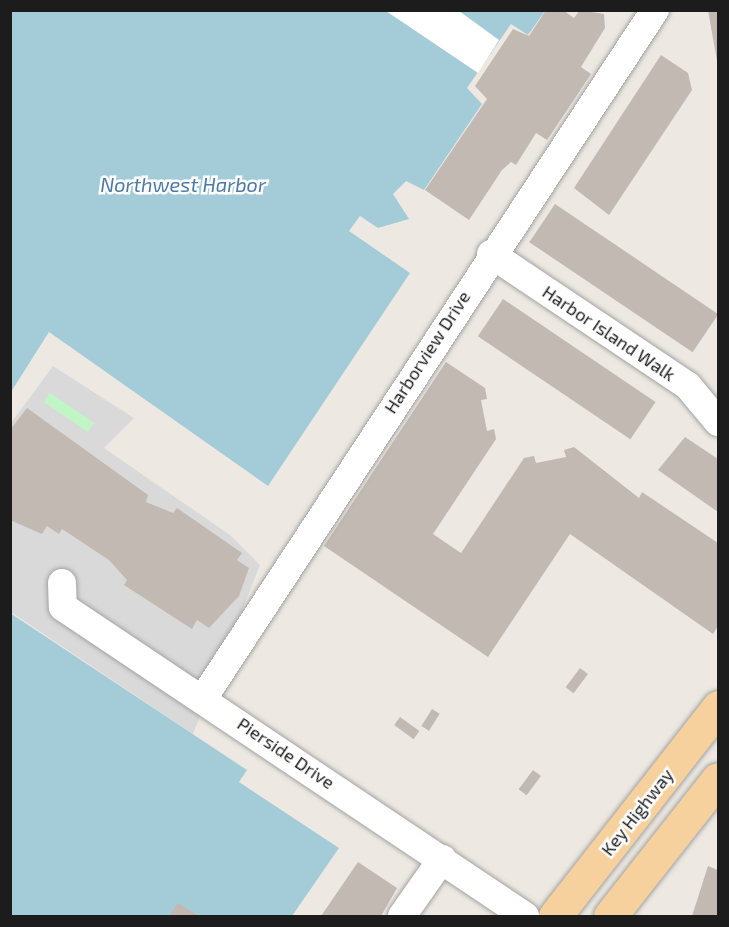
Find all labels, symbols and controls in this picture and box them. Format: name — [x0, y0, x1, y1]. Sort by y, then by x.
water label: Northwest Harbor — [100, 172, 266, 196]
street label: Harbor Island Walk — [538, 280, 680, 386]
street label: Harborview Drive — [379, 287, 475, 417]
street label: Pierside Drive — [233, 713, 339, 793]
street label: Key Highway — [596, 764, 678, 860]

